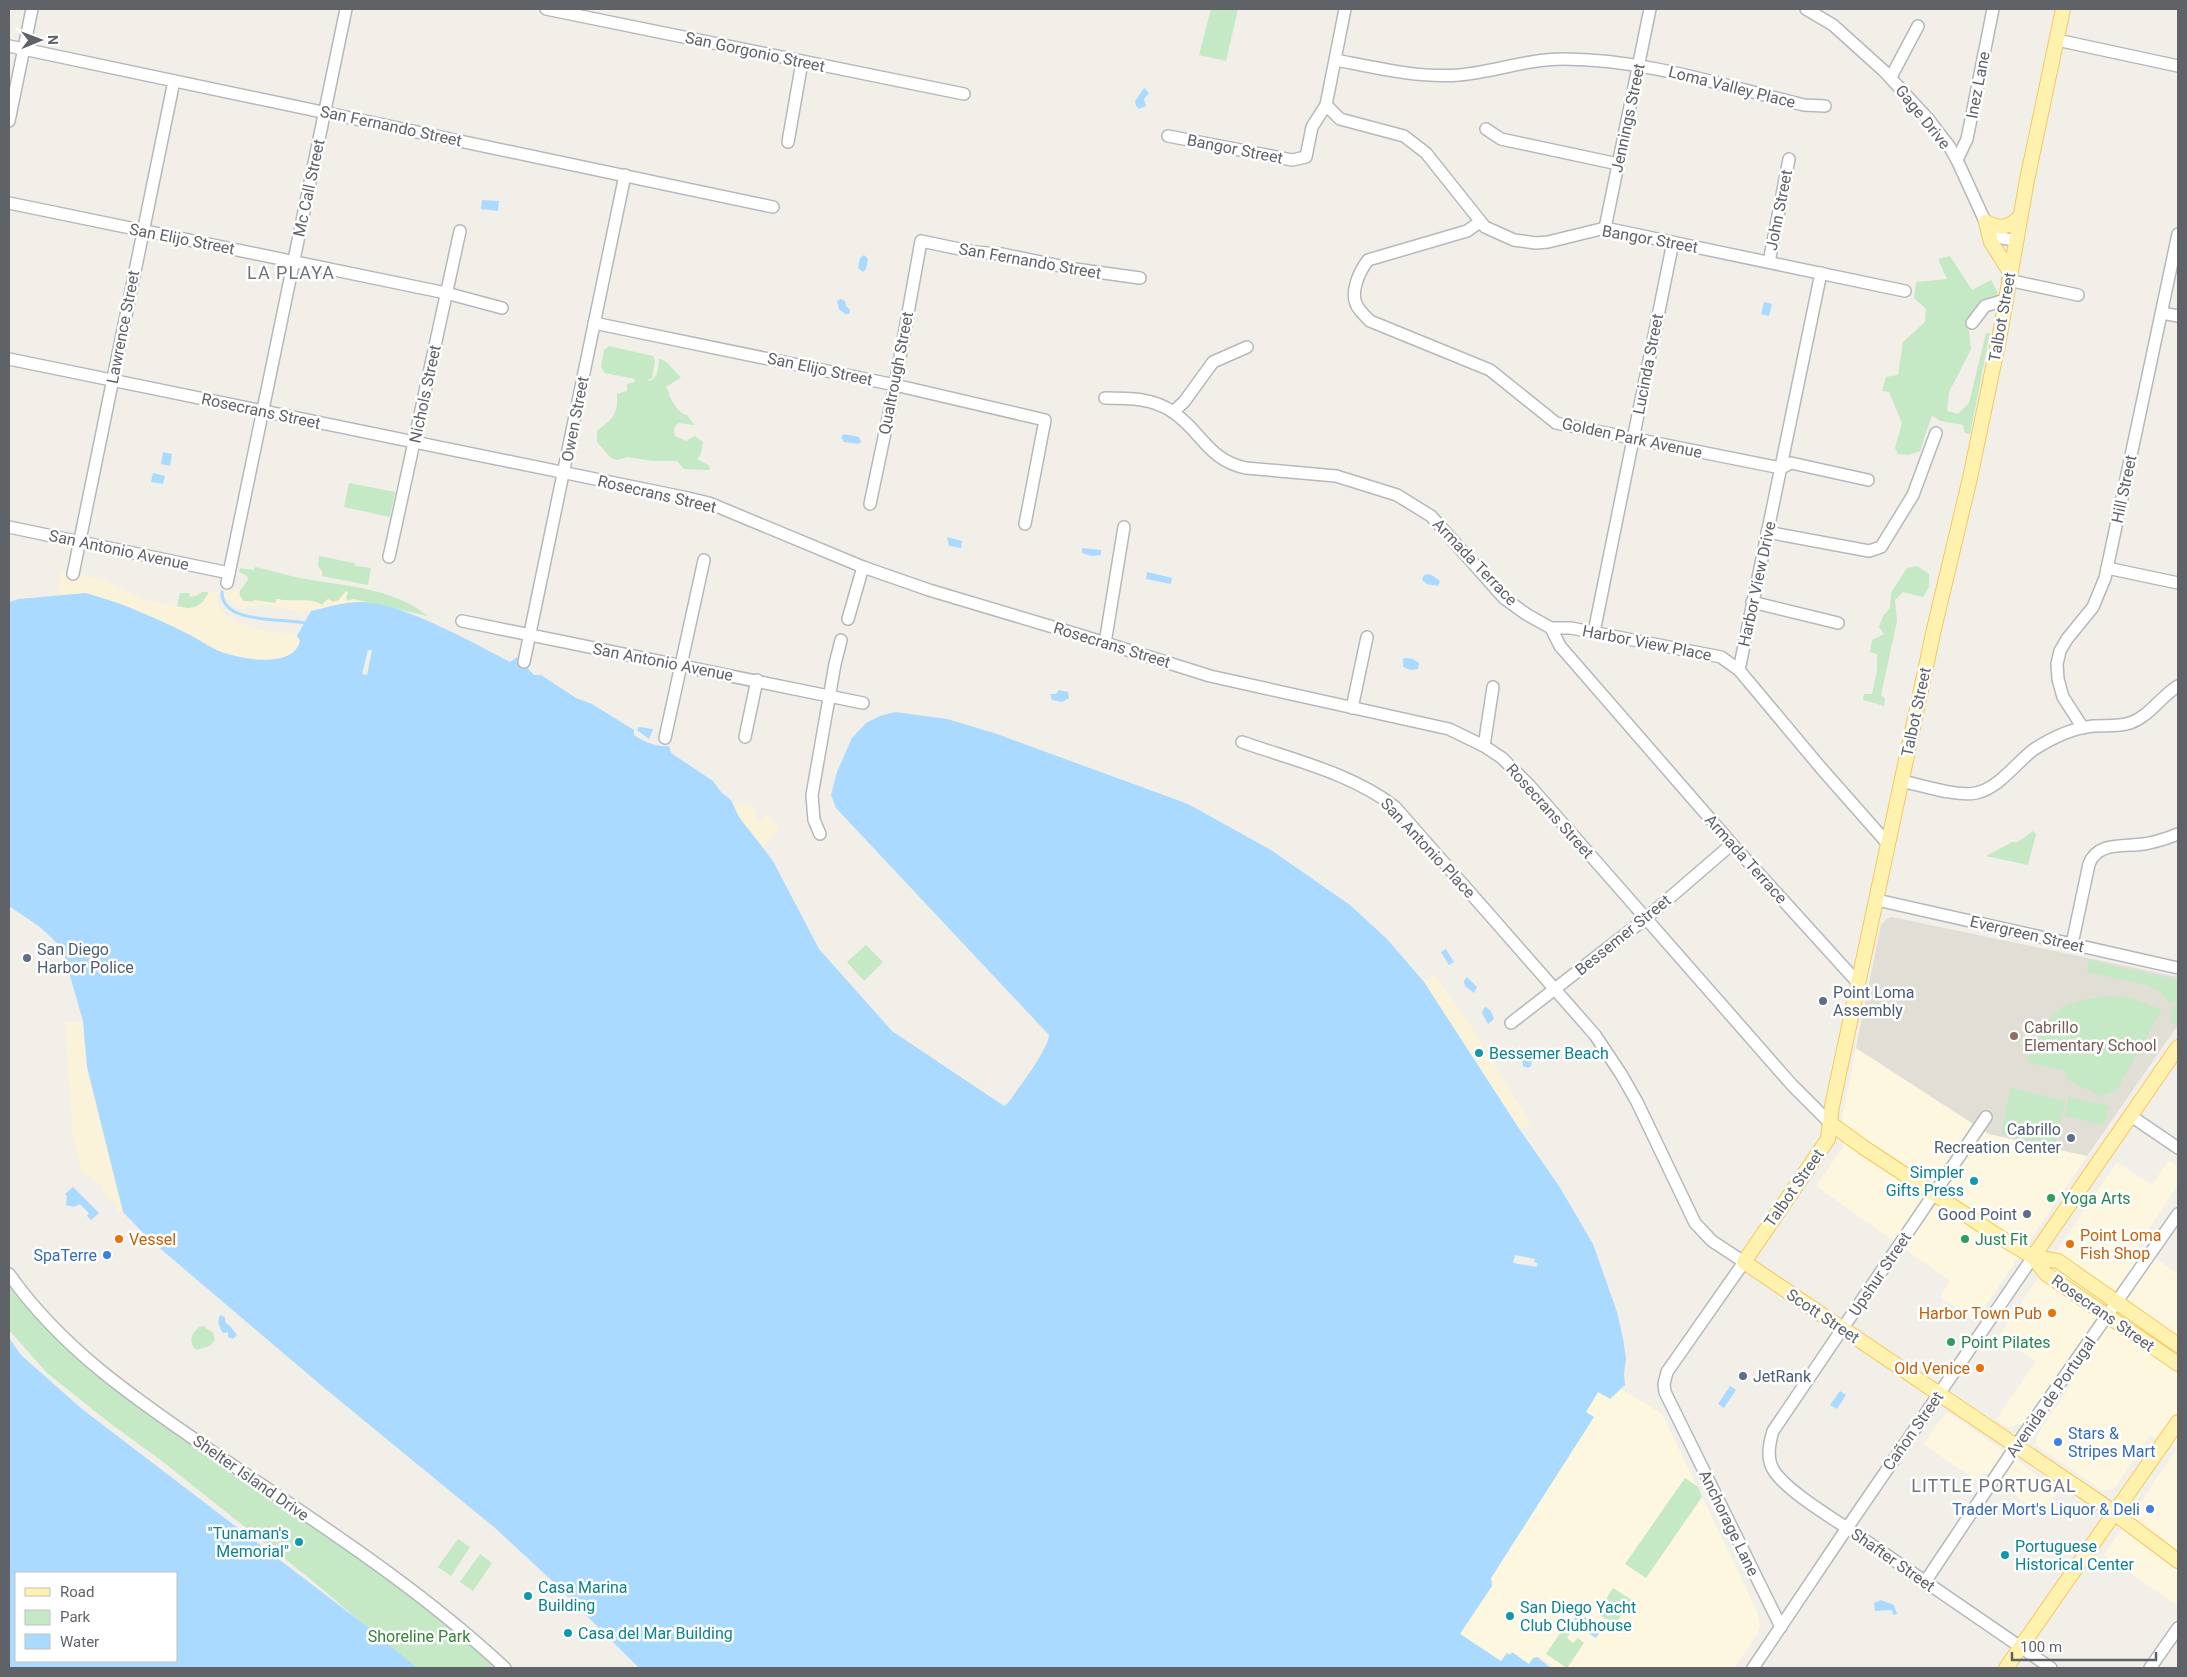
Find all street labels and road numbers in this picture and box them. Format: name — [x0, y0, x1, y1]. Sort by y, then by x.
street label: San Gorgonio Street — [683, 28, 827, 76]
street label: Inez Lane — [1962, 50, 1994, 120]
street label: Jennings Street — [1607, 62, 1649, 174]
street label: Loma Valley Place — [1667, 62, 1797, 112]
street label: Gage Drive — [1891, 81, 1955, 153]
street label: San Fernando Street — [318, 102, 464, 150]
street label: Bangor Street — [1185, 130, 1285, 168]
street label: Mc Call Street — [289, 137, 329, 239]
street label: John Street — [1762, 168, 1796, 252]
street label: San Elijo Street — [128, 219, 236, 259]
street label: Bangor Street — [1600, 221, 1700, 257]
street label: San Fernando Street — [957, 239, 1103, 283]
street label: Lawrence Street — [103, 269, 143, 385]
street label: Talbot Street — [1985, 271, 2019, 363]
street label: Qualtrough Street — [875, 310, 917, 436]
street label: Lucinda Street — [1629, 312, 1667, 416]
street label: Nichols Street — [405, 343, 445, 445]
street label: San Elijo Street — [766, 349, 874, 389]
street label: Owen Street — [557, 375, 593, 463]
street label: Rosecrans Street — [200, 389, 322, 433]
street label: Golden Park Avenue — [1560, 414, 1704, 462]
street label: Hill Street — [2108, 453, 2140, 525]
street label: Rosecrans Street — [596, 471, 718, 517]
street label: Armada Terrace — [1429, 515, 1521, 609]
street label: Harbor View Drive — [1734, 520, 1780, 648]
street label: San Antonio Avenue — [47, 526, 191, 574]
street label: Rosecrans Street — [1051, 618, 1173, 672]
street label: Harbor View Place — [1581, 621, 1713, 665]
street label: San Antonio Avenue — [591, 639, 735, 685]
street label: Talbot Street — [1897, 666, 1935, 758]
street label: Rosecrans Street — [1502, 760, 1598, 862]
street label: San Antonio Place — [1377, 794, 1479, 902]
street label: Armada Terrace — [1701, 811, 1791, 907]
street label: Bessemer Street — [1571, 891, 1675, 979]
street label: Evergreen Street — [1968, 912, 2086, 956]
street label: Talbot Street — [1760, 1145, 1828, 1231]
street label: Upshur Street — [1845, 1229, 1915, 1319]
street label: Rosecrans Street — [2048, 1270, 2158, 1356]
street label: Scott Street — [1783, 1285, 1863, 1347]
street label: Avenida de Portugal — [2002, 1333, 2100, 1461]
street label: Cañon Street — [1879, 1388, 1947, 1474]
street label: Shelter Island Drive — [190, 1431, 312, 1525]
street label: Anchorage Lane — [1695, 1467, 1763, 1579]
street label: Shafter Street — [1847, 1524, 1939, 1596]

